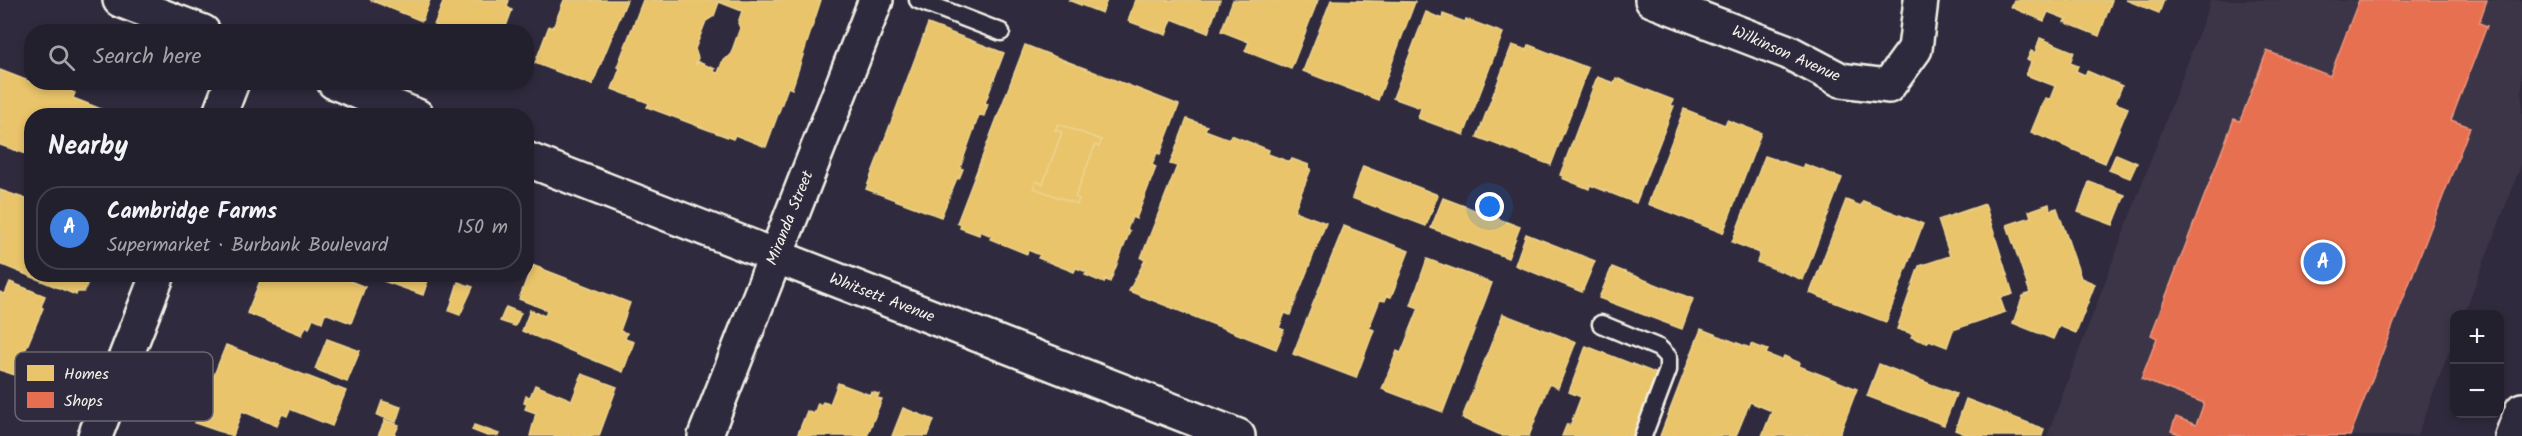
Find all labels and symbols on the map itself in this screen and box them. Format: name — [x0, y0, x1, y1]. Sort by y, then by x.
street label: Wilkinson Avenue — [1728, 19, 1844, 89]
street label: Miranda Street — [760, 166, 821, 269]
your location — [1475, 192, 1504, 221]
pin: A — [2304, 240, 2342, 284]
street label: Whitsett Avenue — [826, 266, 938, 330]
legend — [15, 352, 213, 421]
text: Homes — [64, 362, 109, 387]
text: Shops — [64, 389, 103, 414]

